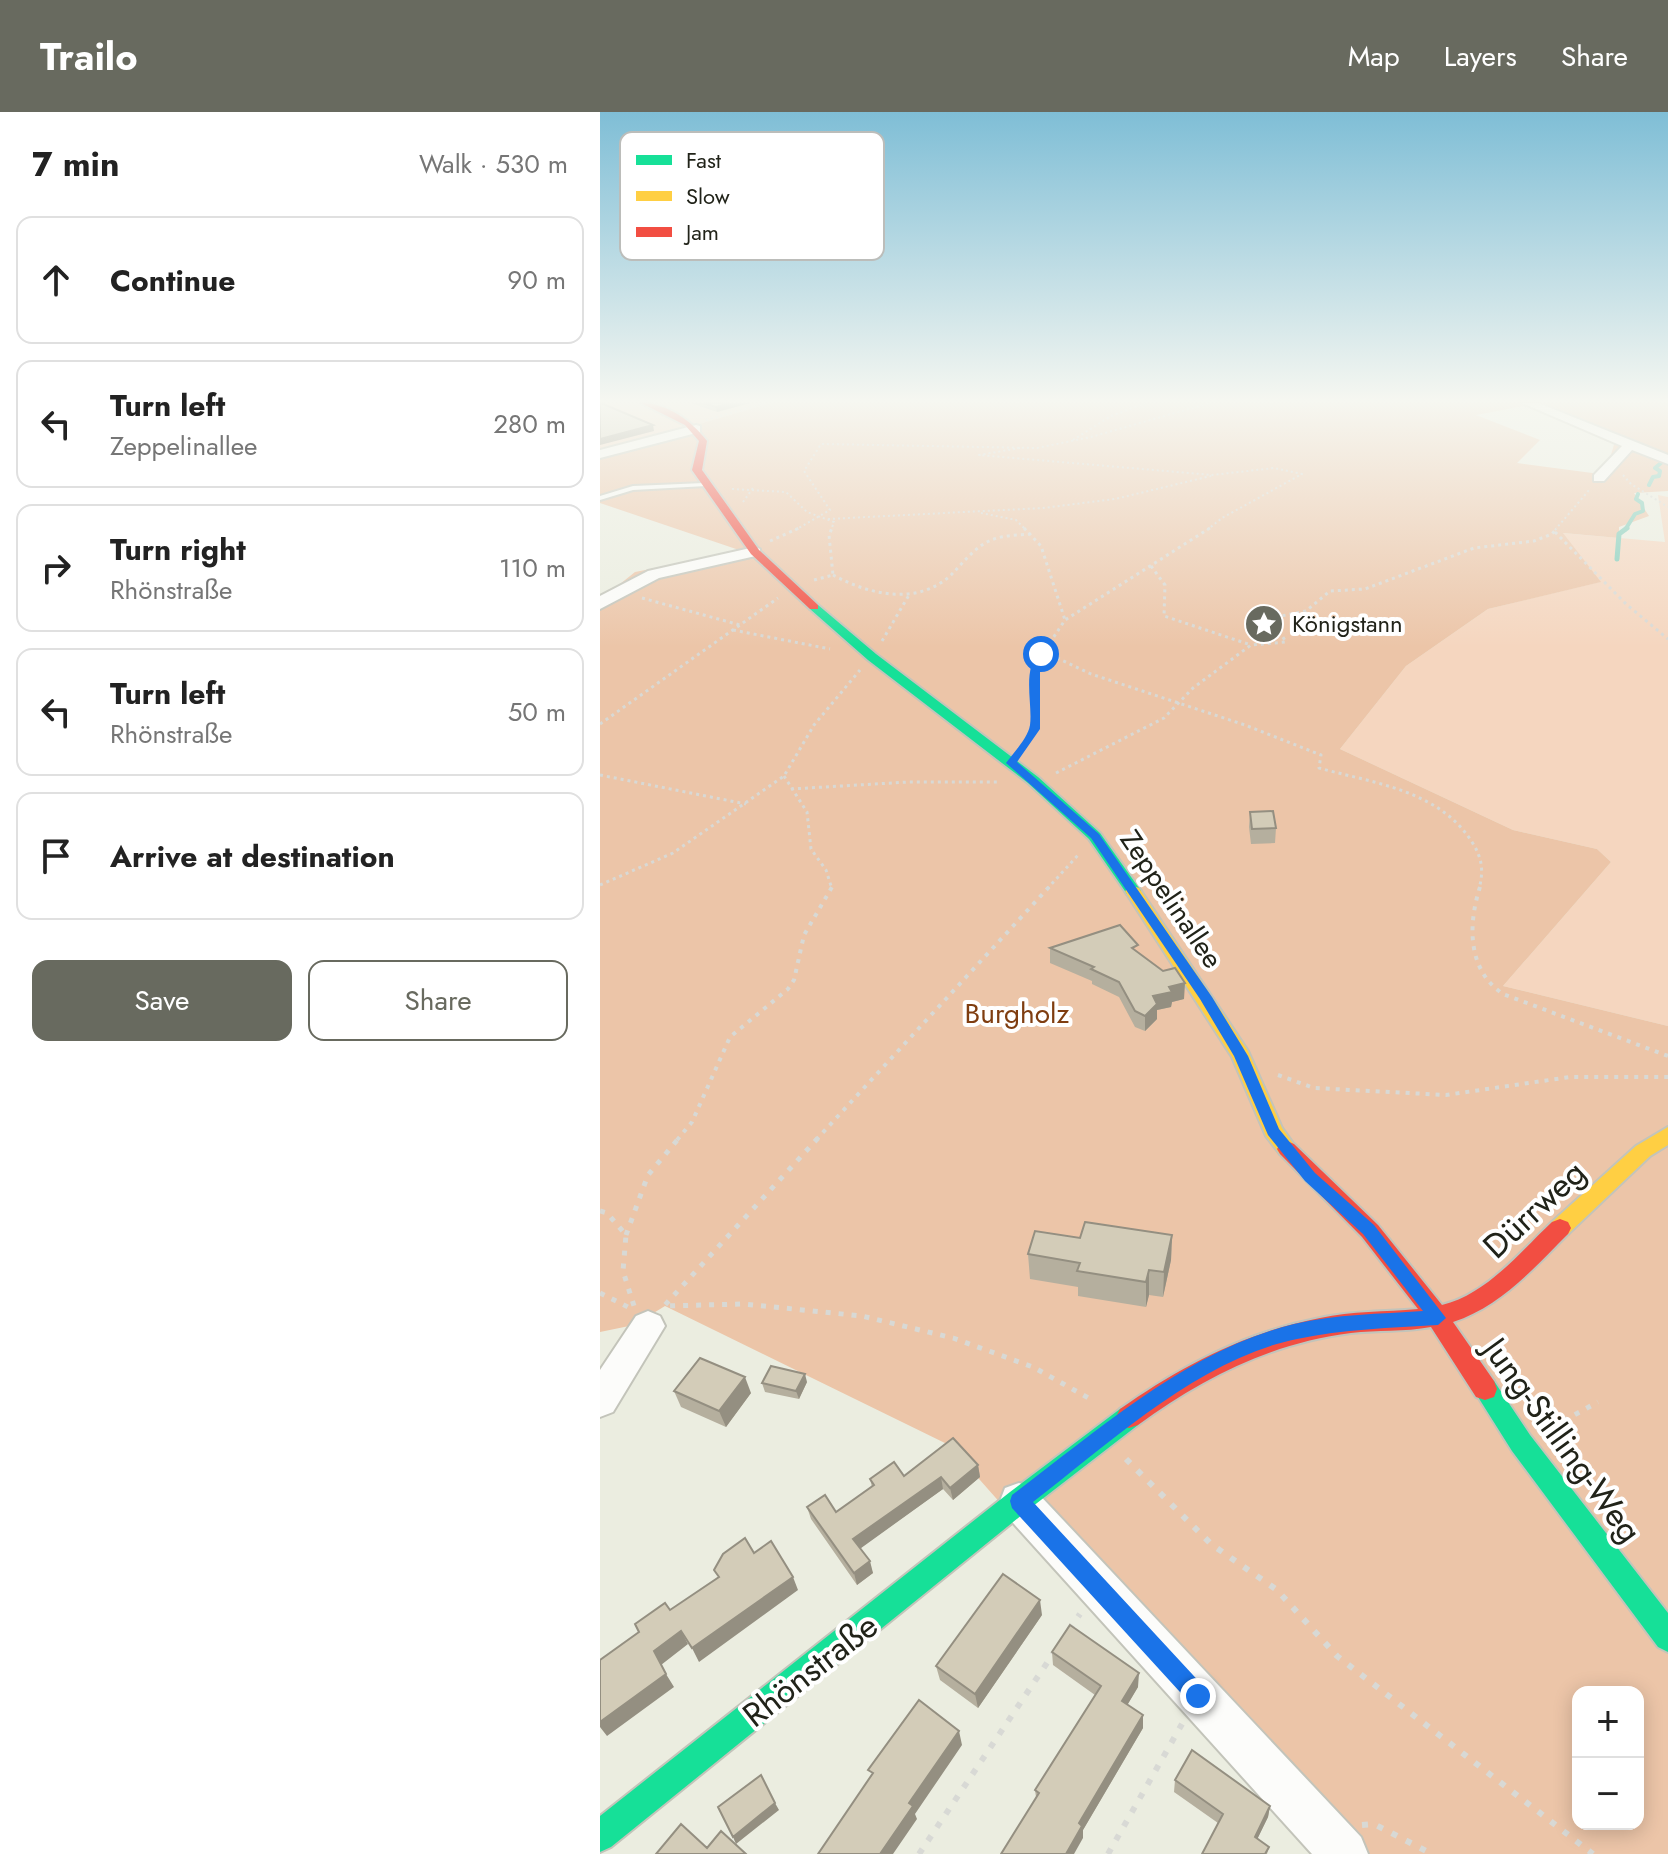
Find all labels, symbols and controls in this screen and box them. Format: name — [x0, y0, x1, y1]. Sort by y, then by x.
text: Trailo — [40, 29, 138, 84]
text: Map — [1348, 36, 1400, 77]
text: Layers — [1444, 36, 1517, 77]
text: Share — [1561, 36, 1628, 77]
legend — [620, 132, 884, 260]
text: 7 min — [32, 140, 120, 189]
text: Fast — [686, 144, 722, 176]
text: Walk · 530 m — [419, 145, 568, 183]
text: Slow — [686, 180, 730, 212]
text: Jam — [683, 216, 719, 248]
icon: ahead — [34, 258, 78, 302]
text: Continue — [110, 259, 236, 302]
text: 90 m — [507, 261, 566, 299]
text: Turn left — [110, 384, 225, 427]
icon: left — [34, 402, 78, 446]
text: 280 m — [493, 405, 566, 443]
text: Zeppelinallee — [110, 427, 257, 465]
text: Turn right — [110, 528, 246, 571]
icon: right — [34, 546, 78, 590]
text: 110 m — [499, 549, 566, 587]
text: Rhönstraße — [110, 571, 232, 609]
place icon: Königstann — [1243, 603, 1285, 645]
place label: Königstann — [1292, 606, 1403, 641]
route start — [1023, 636, 1059, 672]
text: Turn left — [110, 672, 225, 715]
icon: left — [34, 690, 78, 734]
text: 50 m — [508, 693, 566, 731]
text: Rhönstraße — [110, 715, 232, 753]
street label: Zeppelinallee — [1110, 822, 1233, 977]
icon: arrive — [34, 834, 78, 878]
text: Arrive at destination — [110, 835, 395, 878]
button: Save — [32, 960, 292, 1041]
button: Share — [308, 960, 568, 1041]
park label: Burgholz — [965, 993, 1070, 1034]
street label: Dürrweg — [1472, 1149, 1597, 1270]
street label: Jung-Stilling-Weg — [1469, 1324, 1654, 1553]
street label: Rhönstraße — [732, 1602, 888, 1739]
route end — [1180, 1678, 1216, 1714]
map controls — [1572, 1686, 1644, 1830]
button: + — [1572, 1686, 1644, 1758]
button: − — [1572, 1758, 1644, 1830]

